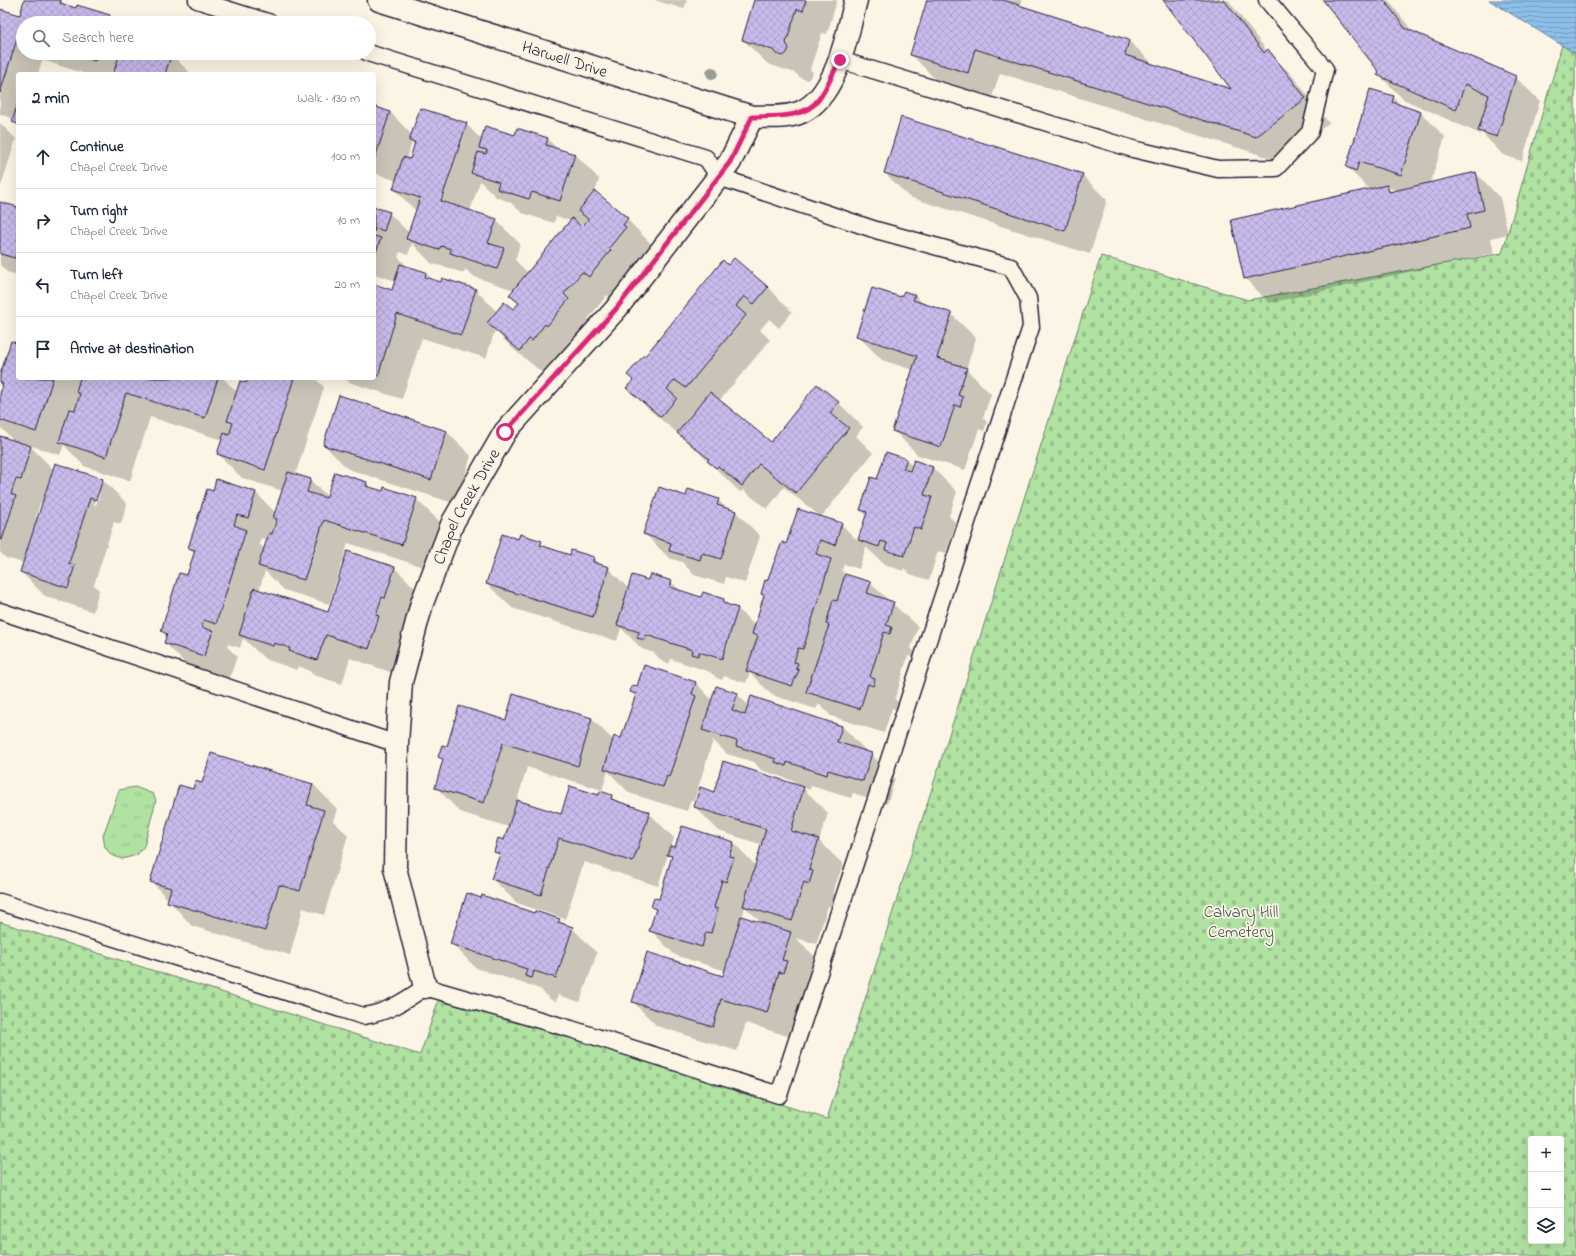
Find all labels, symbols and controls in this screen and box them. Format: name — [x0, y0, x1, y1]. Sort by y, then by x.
search box — [16, 16, 376, 60]
icon: search — [30, 27, 52, 49]
text: Search here — [62, 27, 134, 49]
street label: Harwell Drive — [519, 35, 611, 85]
route end — [831, 51, 849, 69]
text: 2 min — [32, 86, 69, 111]
text: Walk · 130 m — [297, 89, 360, 108]
text: Continue — [70, 136, 124, 158]
icon: ahead — [32, 146, 54, 168]
text: 100 m — [331, 147, 360, 166]
text: Chapel Creek Drive — [70, 158, 168, 177]
text: Turn right — [70, 200, 128, 222]
icon: right — [32, 210, 54, 232]
text: 10 m — [337, 211, 360, 230]
text: Chapel Creek Drive — [70, 222, 168, 241]
text: Turn left — [70, 264, 123, 286]
icon: left — [32, 274, 54, 296]
text: 20 m — [335, 275, 360, 294]
text: Chapel Creek Drive — [70, 286, 168, 305]
icon: arrive — [32, 338, 54, 360]
text: Arrive at destination — [70, 338, 194, 360]
route start — [496, 423, 514, 441]
street label: Chapel Creek Drive — [427, 444, 507, 568]
park label: Calvary Hill Cemetery — [1204, 900, 1279, 946]
map controls — [1528, 1136, 1564, 1244]
button: + — [1528, 1136, 1564, 1172]
button: − — [1528, 1172, 1564, 1208]
button: layers — [1528, 1208, 1564, 1244]

